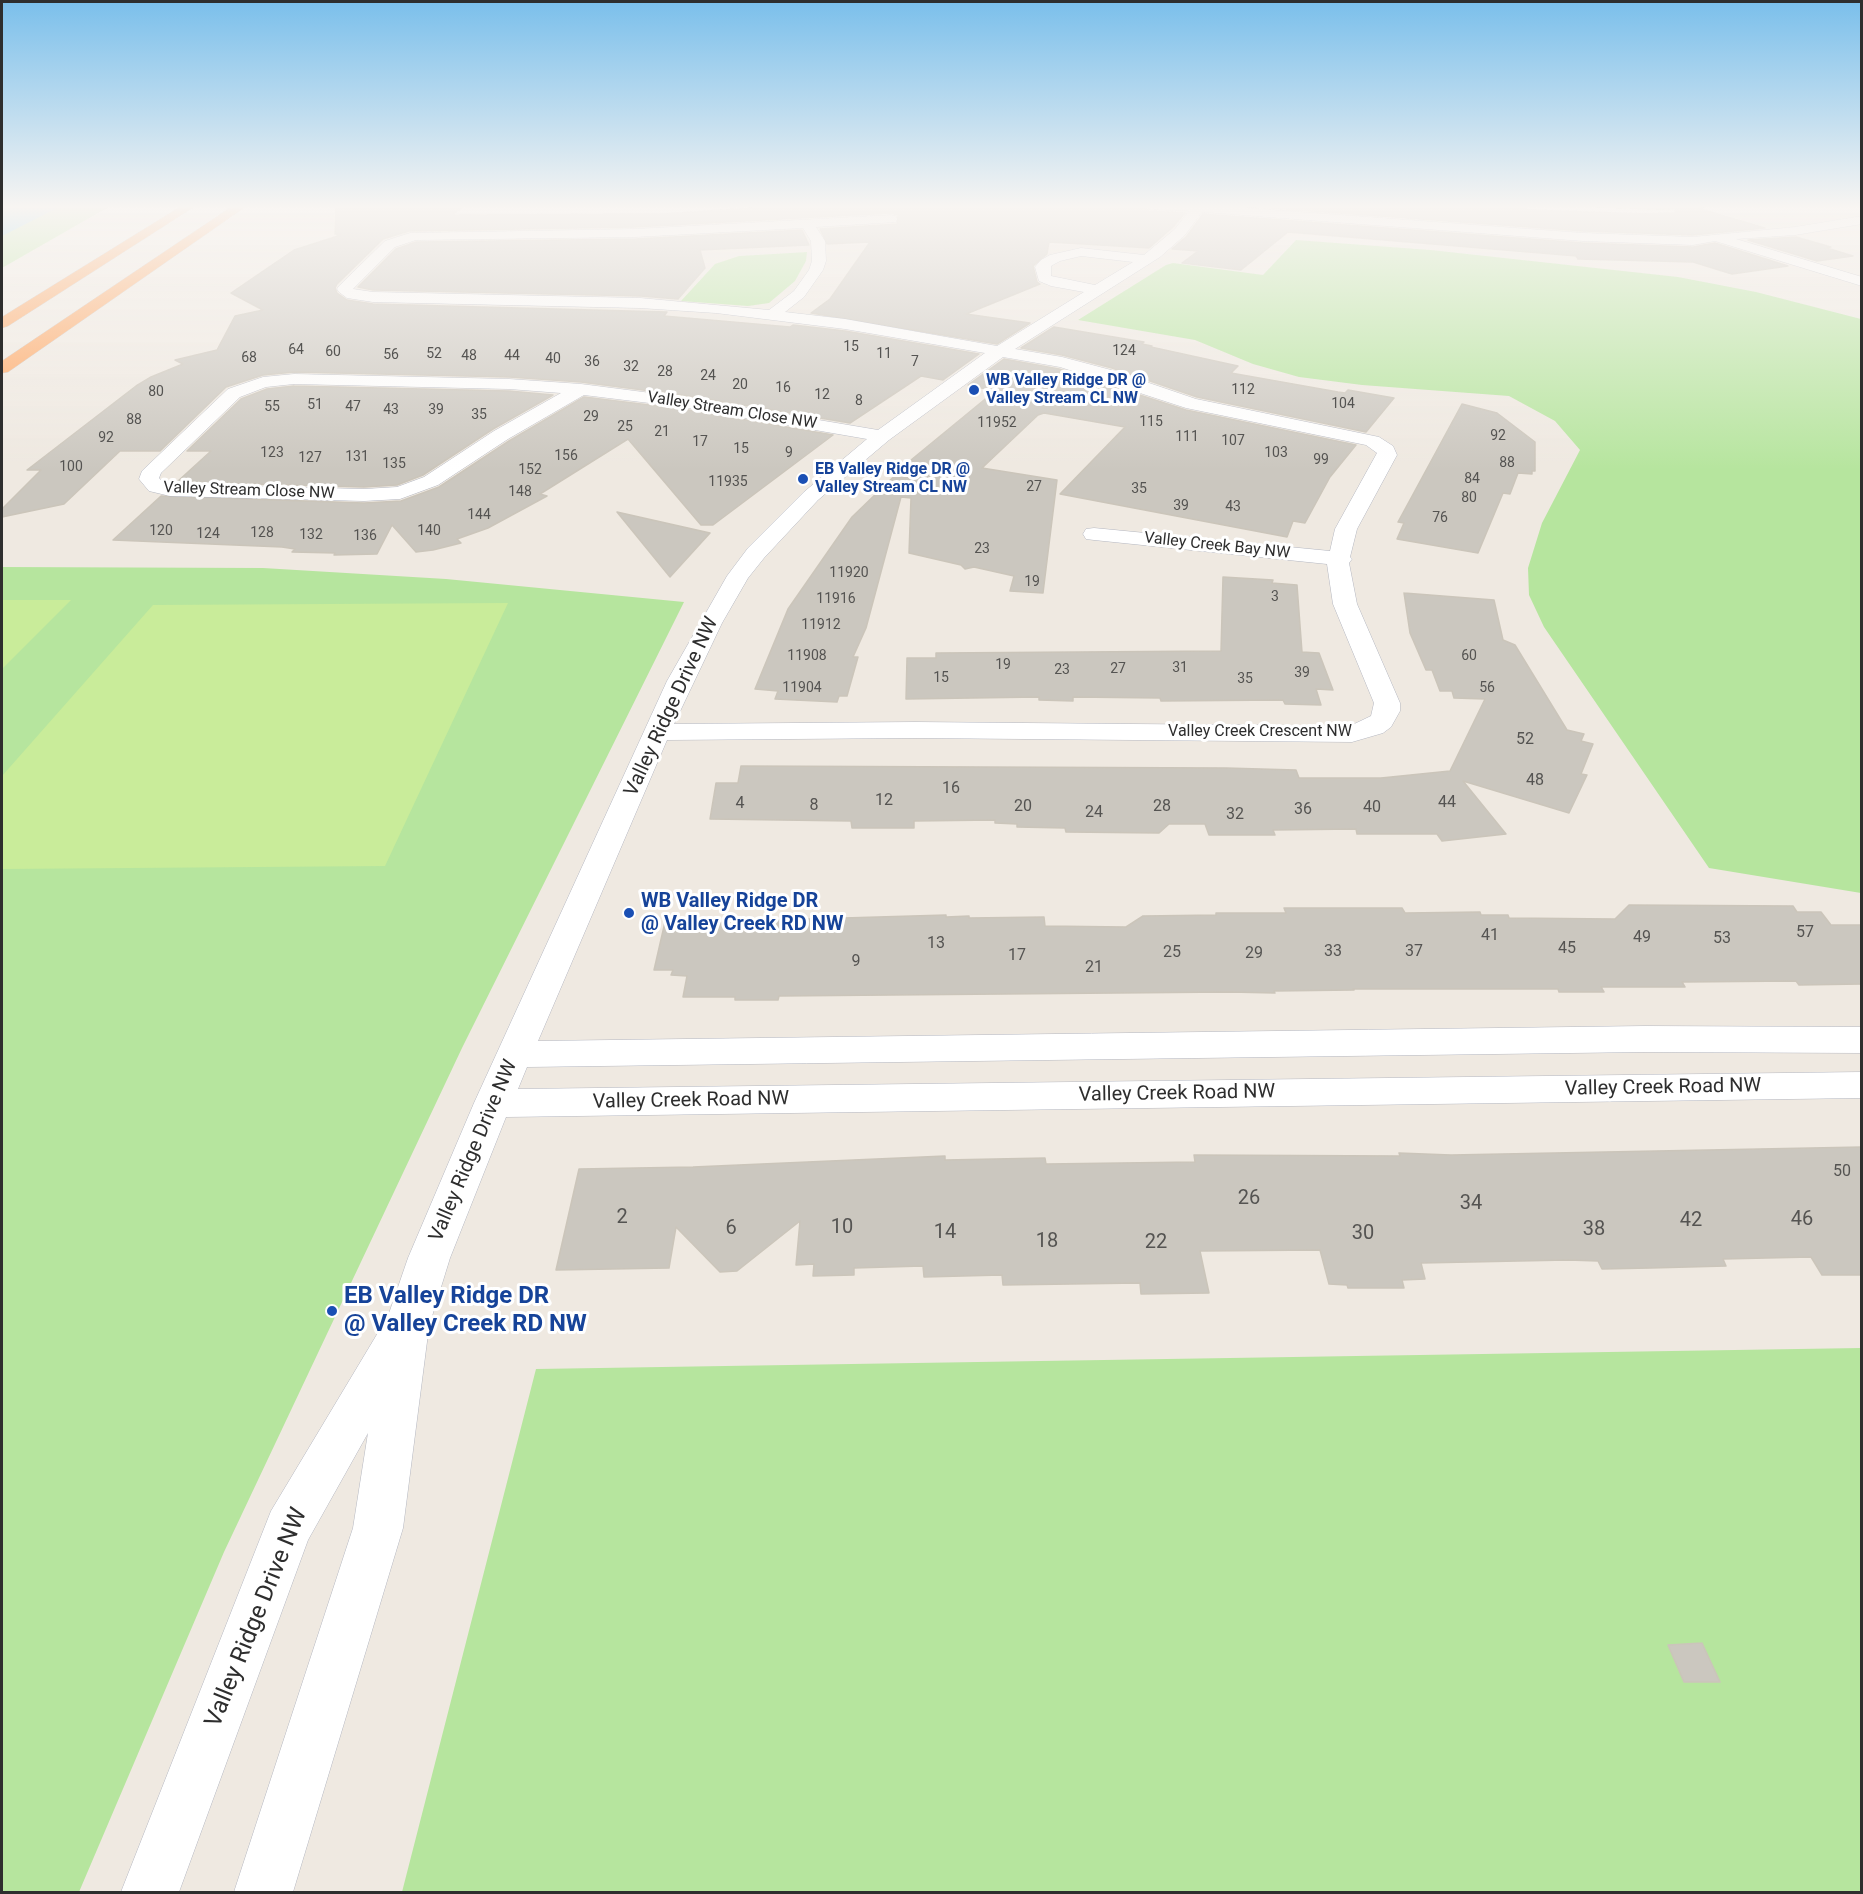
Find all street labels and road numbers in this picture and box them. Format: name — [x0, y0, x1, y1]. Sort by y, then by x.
street label: Valley Stream Close NW — [646, 388, 818, 434]
street label: Valley Stream Close NW — [163, 478, 335, 504]
street label: Valley Creek Bay NW — [1143, 529, 1291, 563]
street label: Valley Ridge Drive NW — [620, 614, 724, 800]
street label: Valley Creek Crescent NW — [1168, 722, 1352, 742]
street label: Valley Ridge Drive NW — [425, 1057, 523, 1245]
street label: Valley Creek Road NW — [1565, 1074, 1761, 1102]
street label: Valley Creek Road NW — [1079, 1080, 1275, 1108]
street label: Valley Creek Road NW — [593, 1087, 789, 1115]
street label: Valley Ridge Drive NW — [200, 1504, 314, 1732]

